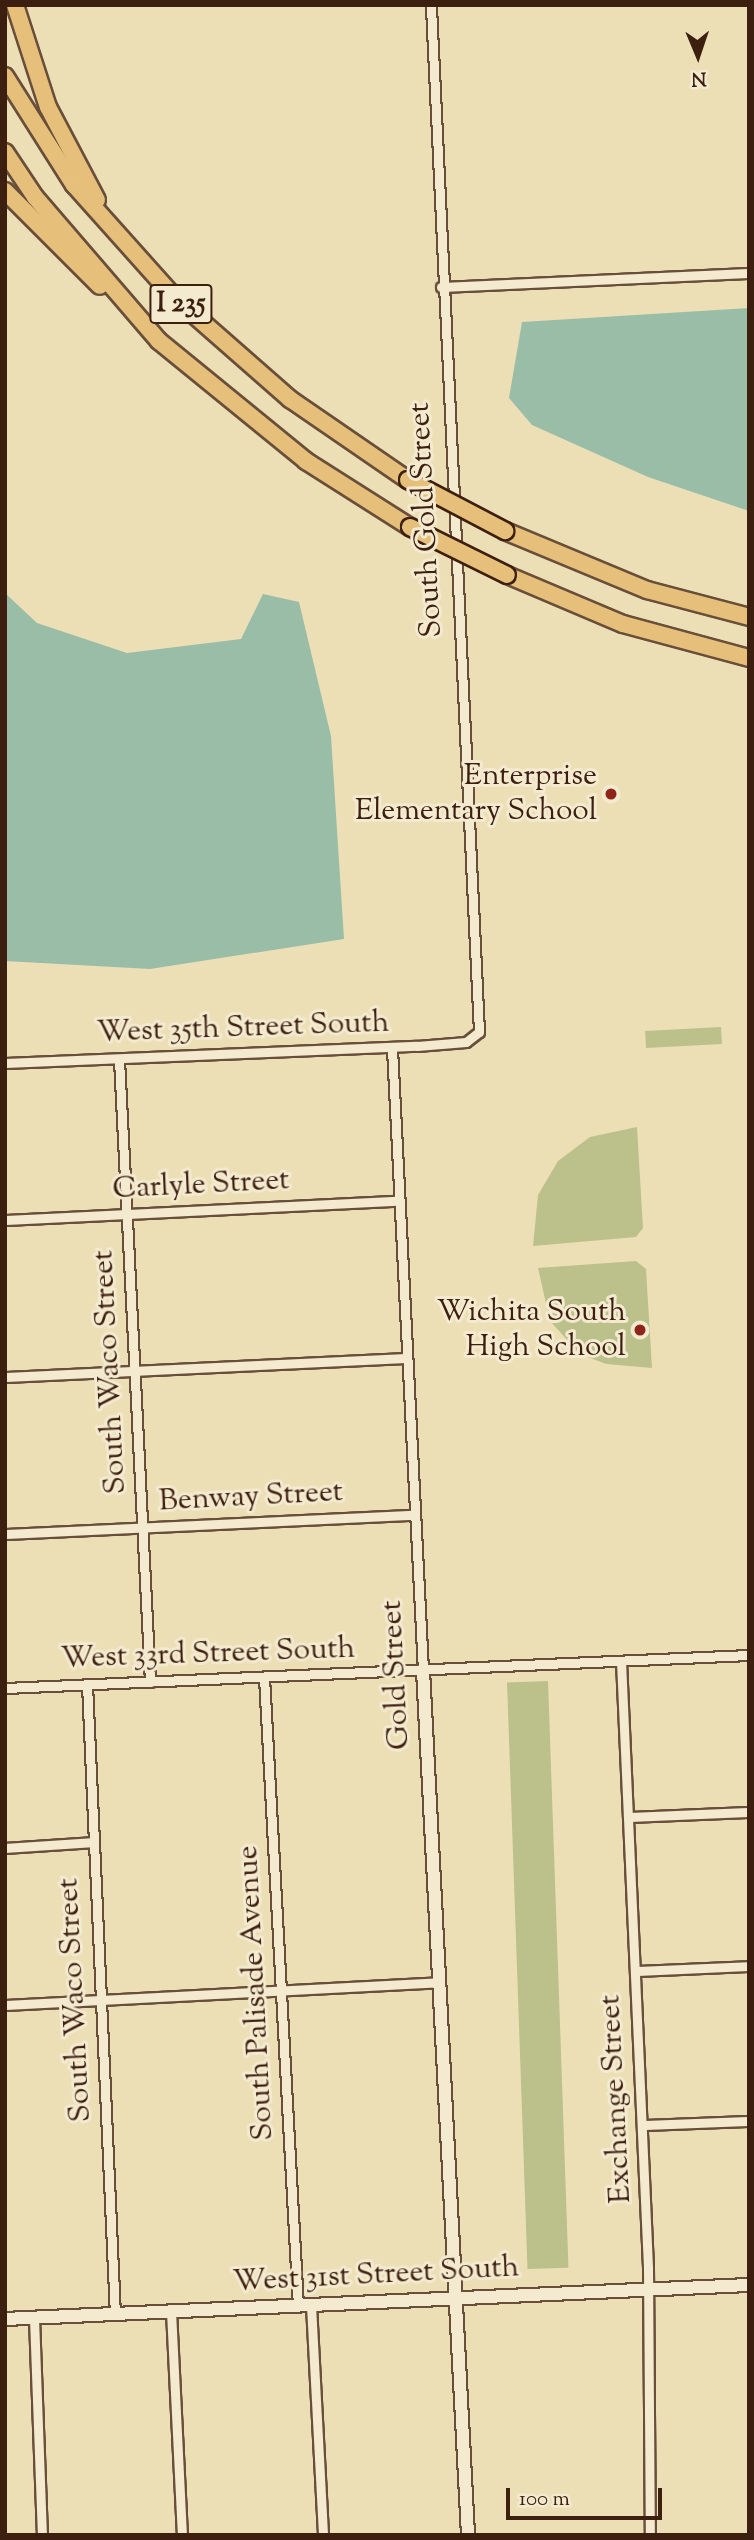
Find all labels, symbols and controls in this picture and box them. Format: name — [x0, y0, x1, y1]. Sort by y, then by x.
north arrow — [663, 21, 733, 91]
text: N — [691, 64, 707, 91]
road number: I 235 — [148, 280, 214, 328]
street label: South Gold Street — [403, 401, 451, 639]
place label: Enterprise Elementary School — [355, 759, 597, 830]
marker: Enterprise Elementary School — [603, 786, 619, 802]
street label: West 35th Street South — [96, 1006, 390, 1052]
street label: Carlyle Street — [112, 1163, 290, 1209]
street label: South Waco Street — [87, 1249, 135, 1495]
place label: Wichita South High School — [437, 1295, 626, 1366]
marker: Wichita South High School — [632, 1322, 648, 1338]
street label: Benway Street — [158, 1475, 344, 1521]
street label: Gold Street — [375, 1599, 419, 1751]
street label: West 33rd Street South — [60, 1632, 356, 1678]
street label: South Palisade Avenue — [231, 1845, 283, 2141]
street label: South Waco Street — [52, 1877, 100, 2123]
street label: Exchange Street — [594, 1994, 640, 2204]
street label: West 31st Street South — [232, 2251, 520, 2301]
scale bar — [509, 2474, 665, 2518]
text: 100 m — [519, 2485, 570, 2515]

